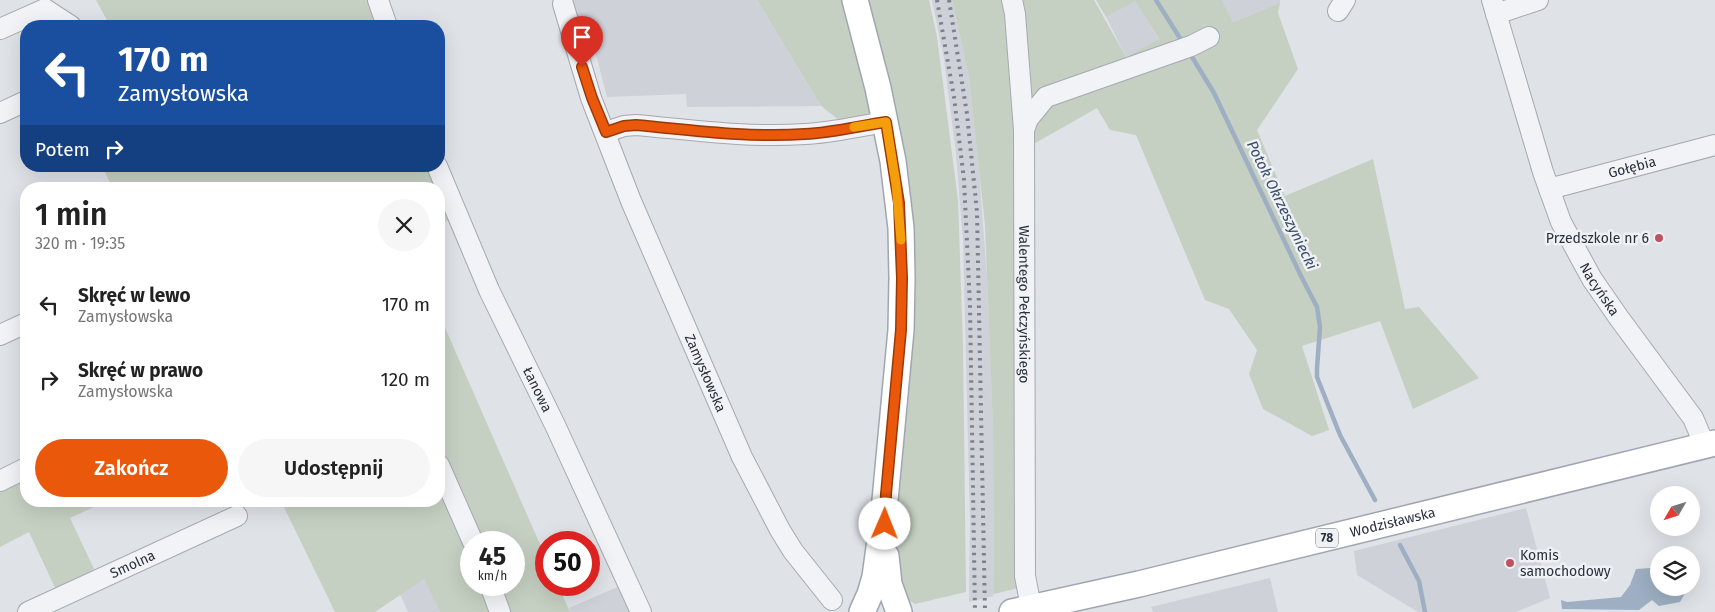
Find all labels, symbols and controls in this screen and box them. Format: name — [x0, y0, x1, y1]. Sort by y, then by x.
pin — [561, 16, 603, 67]
icon: arrive — [568, 23, 596, 51]
text: 170 m — [118, 38, 209, 80]
icon: left — [35, 40, 100, 105]
text: Zamysłowska — [118, 80, 249, 107]
icon: right — [100, 135, 128, 163]
text: Potem — [35, 138, 90, 161]
water label: Potok Okrzeszyniecki — [1243, 138, 1321, 272]
street label: Gołębia — [1606, 152, 1658, 181]
text: 1 min — [35, 197, 107, 233]
button: close — [378, 199, 430, 251]
street label: Walentego Pełczyńskiego — [1016, 225, 1033, 383]
place label: Przedszkole nr 6 — [1546, 230, 1649, 247]
marker: Przedszkole nr 6 — [1653, 232, 1665, 244]
text: 320 m · 19:35 — [35, 234, 125, 253]
street label: Nacyńska — [1576, 260, 1623, 319]
text: Skręć w lewo — [78, 284, 191, 307]
icon: left — [35, 291, 63, 319]
text: 170 m — [382, 293, 430, 316]
text: Zamysłowska — [78, 307, 173, 326]
street label: Zamysłowska — [681, 331, 730, 415]
text: Skręć w prawo — [78, 359, 203, 382]
street label: Łanowa — [519, 364, 556, 415]
icon: right — [35, 366, 63, 394]
text: 120 m — [380, 368, 430, 391]
text: Zamysłowska — [78, 382, 173, 401]
button: Zakończ — [35, 439, 228, 497]
button: Udostępnij — [238, 439, 430, 497]
north arrow — [1650, 486, 1700, 536]
map controls — [1650, 486, 1700, 596]
position arrow — [858, 497, 910, 549]
street label: Wodzisławska — [1348, 503, 1437, 541]
road number: 78 — [1316, 528, 1338, 548]
speed limit sign: 50 — [535, 531, 600, 596]
text: 45 — [479, 542, 506, 572]
street label: Smolna — [107, 546, 158, 582]
button: layers — [1650, 546, 1700, 596]
place label: Komis samochodowy — [1520, 547, 1611, 580]
marker: Komis samochodowy — [1504, 557, 1516, 569]
text: km/h — [478, 569, 507, 583]

